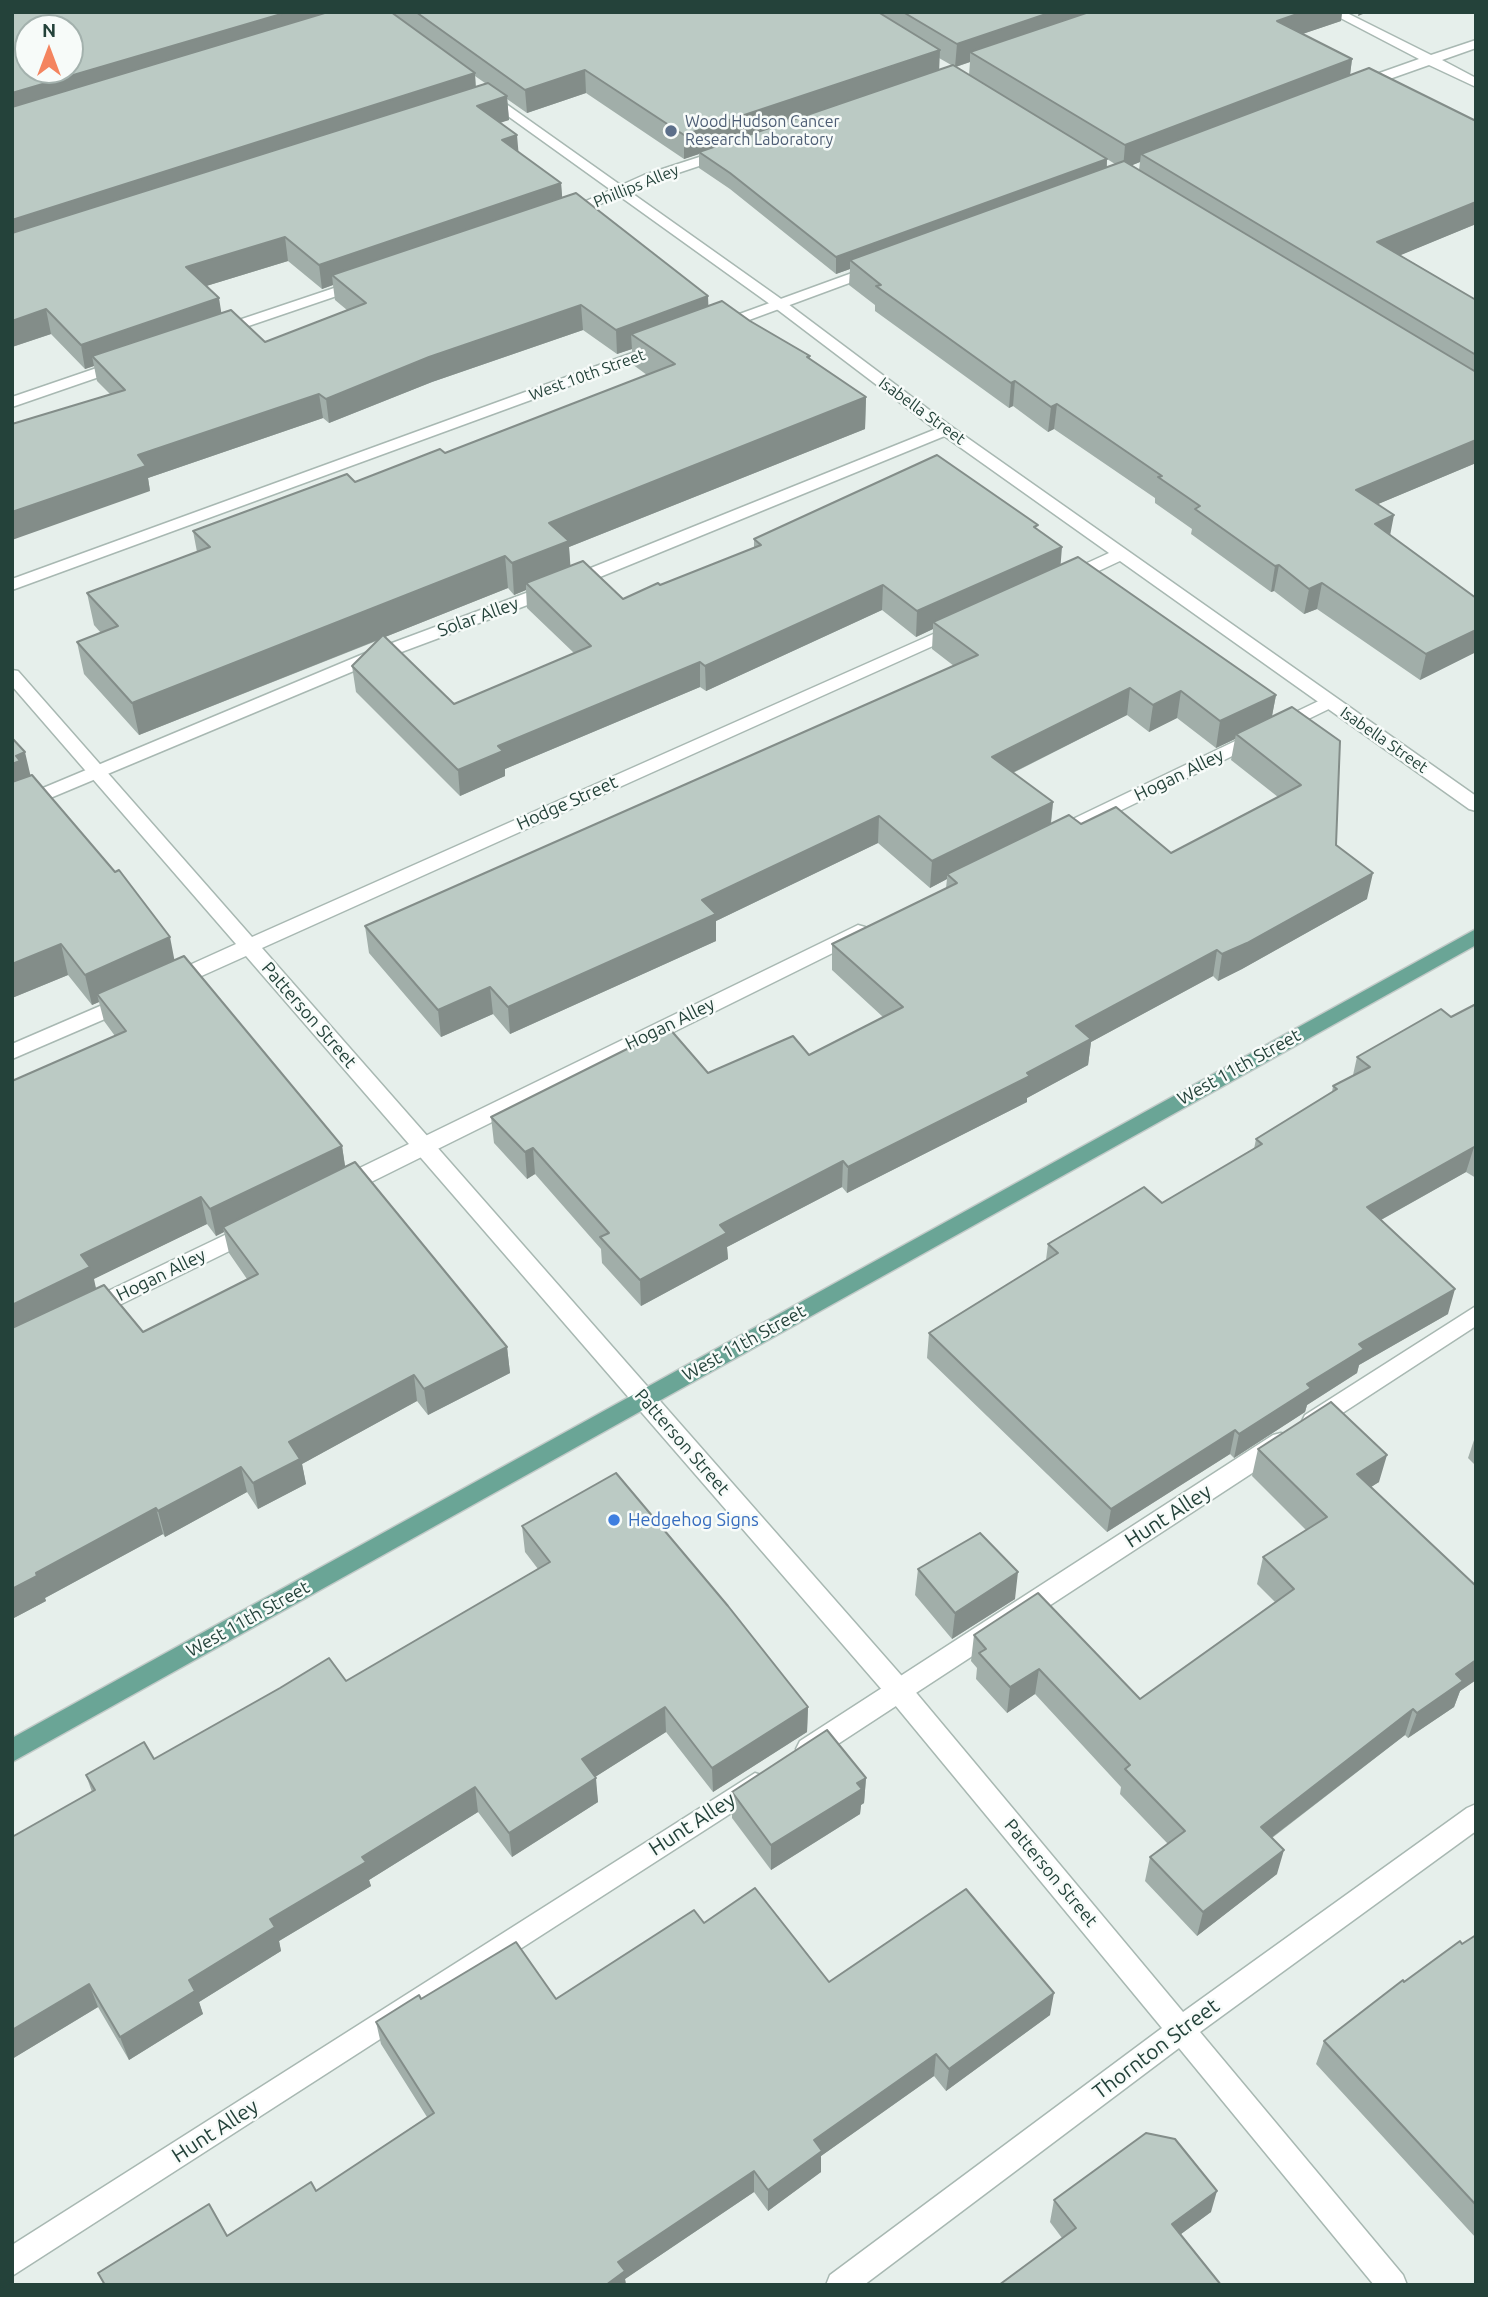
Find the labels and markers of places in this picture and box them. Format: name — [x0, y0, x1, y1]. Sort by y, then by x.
place label: Wood Hudson Cancer Research Laboratory — [685, 112, 840, 150]
marker: Wood Hudson Cancer Research Laboratory — [663, 123, 679, 139]
place label: Hedgehog Signs — [628, 1509, 759, 1531]
marker: Hedgehog Signs — [606, 1512, 622, 1528]

